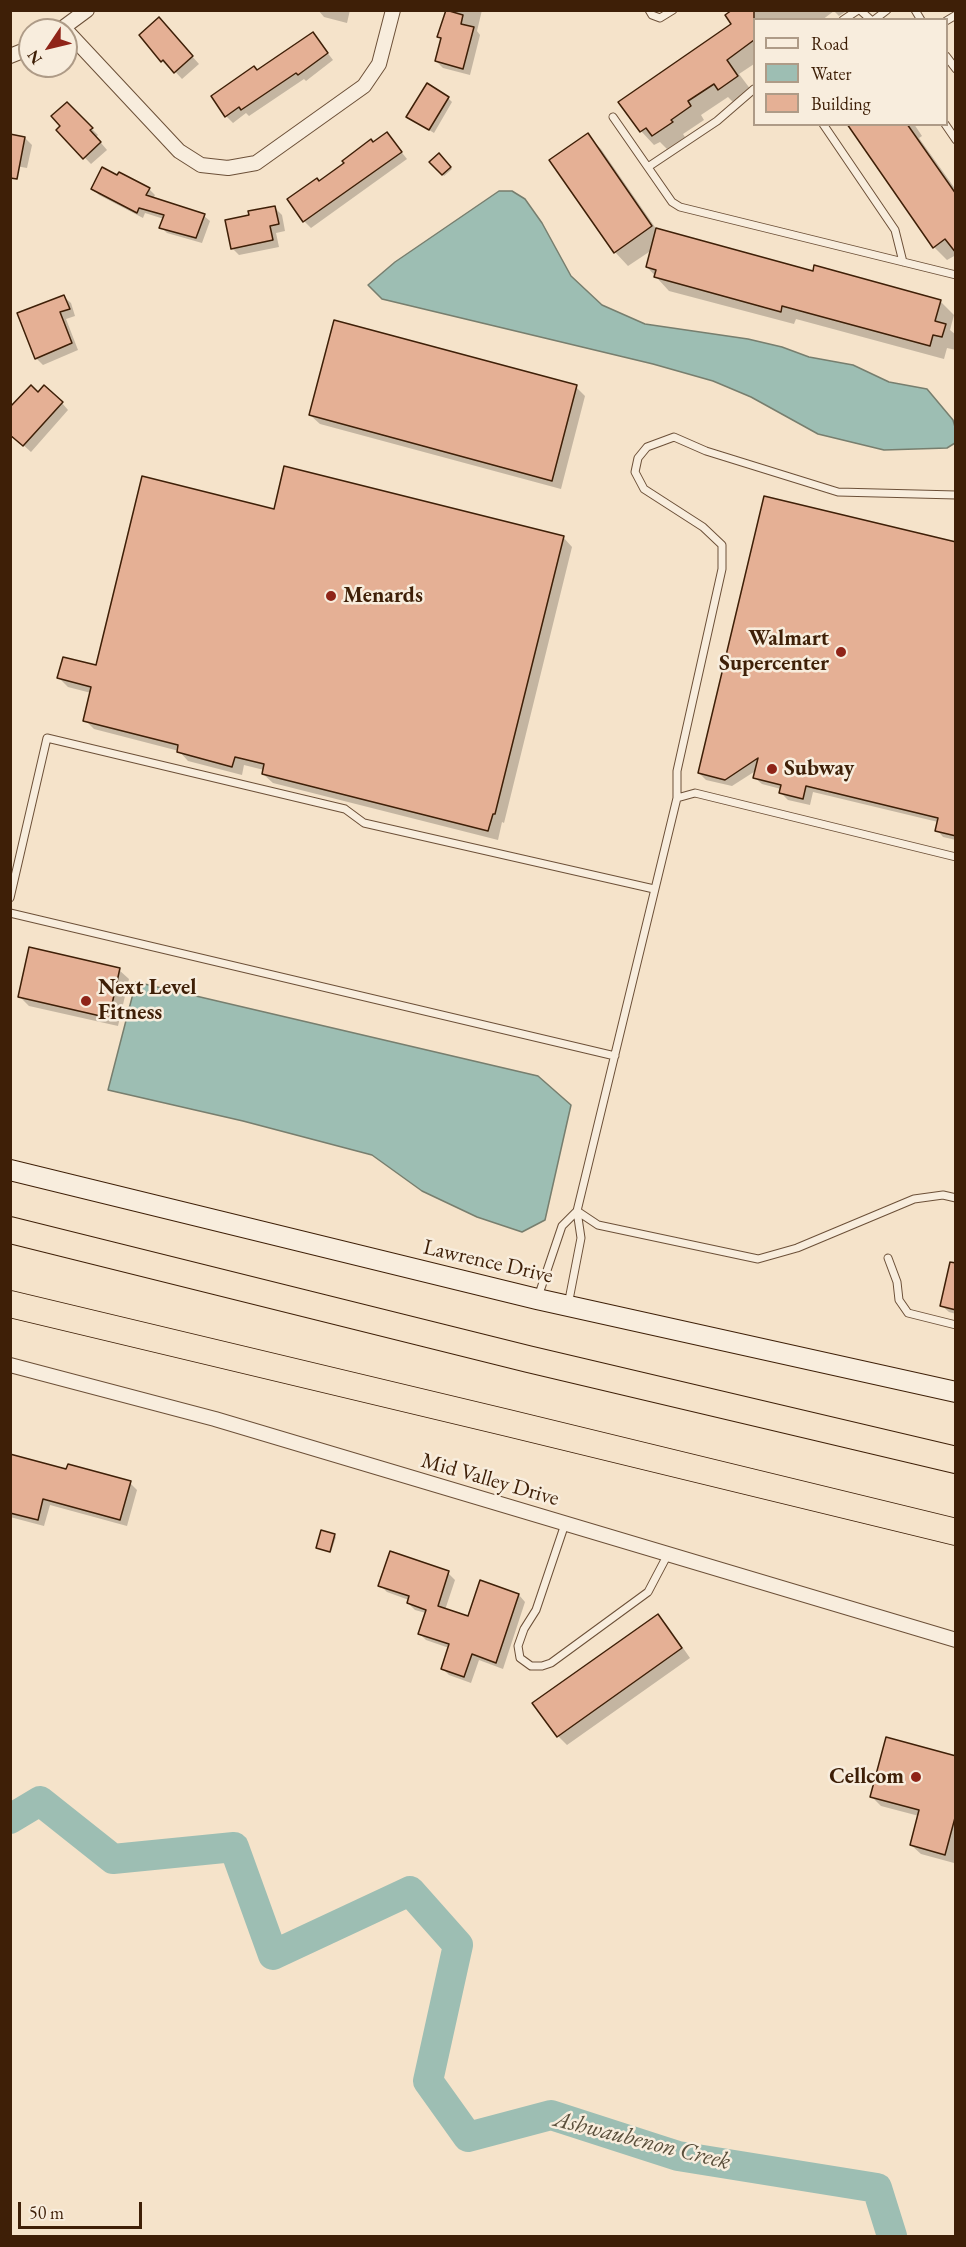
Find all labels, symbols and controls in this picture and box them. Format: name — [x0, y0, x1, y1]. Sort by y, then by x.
north arrow — [18, 18, 78, 78]
legend — [753, 18, 948, 126]
text: Road — [811, 32, 849, 55]
text: N — [22, 46, 47, 69]
text: Water — [811, 62, 852, 85]
text: Building — [811, 92, 871, 115]
place label: Menards — [343, 583, 423, 609]
marker: Menards — [324, 589, 338, 603]
place label: Walmart Supercenter — [719, 626, 829, 678]
marker: Walmart Supercenter — [834, 645, 848, 659]
place label: Subway — [784, 756, 854, 782]
marker: Subway — [765, 762, 779, 776]
place label: Next Level Fitness — [98, 975, 197, 1026]
marker: Next Level Fitness — [79, 994, 93, 1008]
street label: Lawrence Drive — [421, 1234, 555, 1290]
street label: Mid Valley Drive — [418, 1448, 562, 1512]
place label: Cellcom — [829, 1764, 904, 1790]
marker: Cellcom — [909, 1770, 923, 1784]
water label: Ashwaubenon Creek — [551, 2105, 733, 2177]
scale bar — [21, 2190, 146, 2228]
text: 50 m — [29, 2201, 64, 2224]

